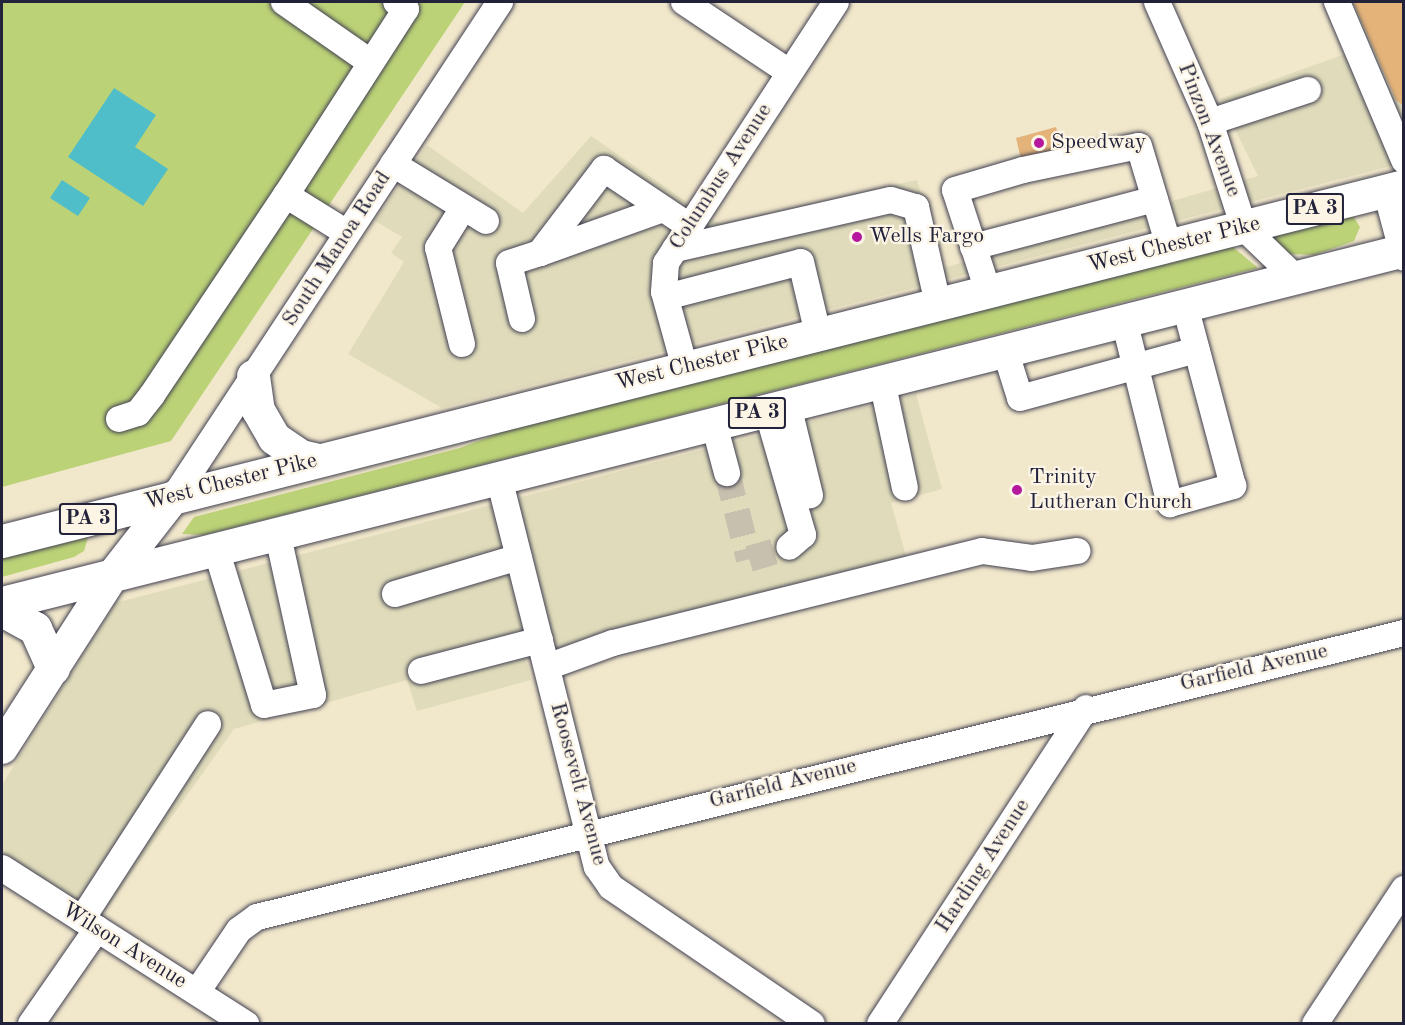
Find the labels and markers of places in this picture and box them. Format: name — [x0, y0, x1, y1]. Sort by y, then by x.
place label: Speedway — [1051, 130, 1146, 156]
marker: Speedway — [1032, 136, 1046, 150]
place label: Wells Fargo — [869, 224, 984, 250]
marker: Wells Fargo — [850, 230, 864, 244]
place label: Trinity Lutheran Church — [1029, 464, 1192, 516]
marker: Trinity Lutheran Church — [1010, 483, 1024, 497]

